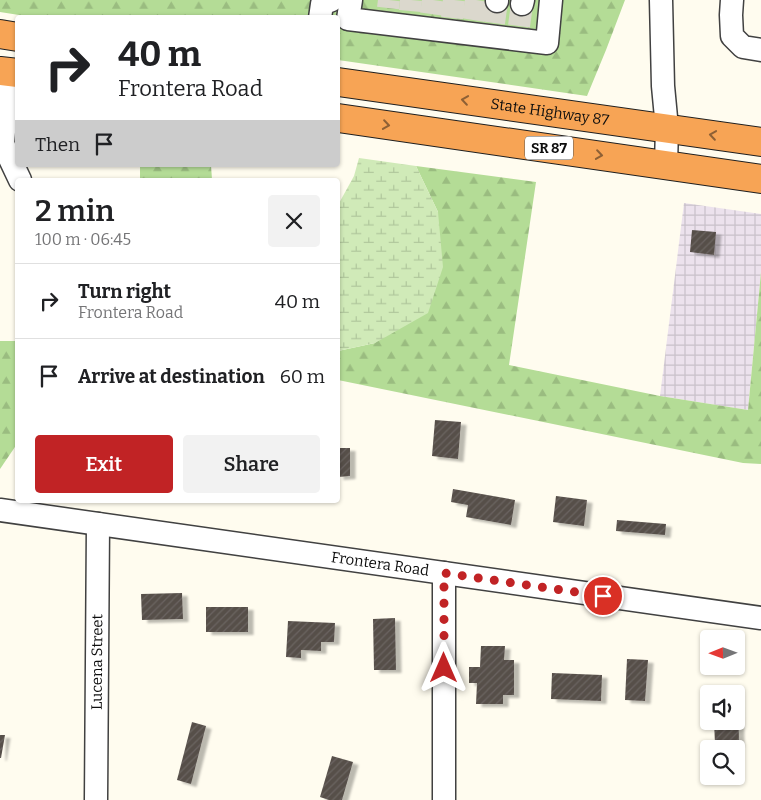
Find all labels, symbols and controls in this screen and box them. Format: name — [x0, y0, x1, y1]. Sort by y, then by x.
text: 40 m — [118, 33, 201, 75]
icon: right — [35, 35, 100, 100]
text: Frontera Road — [118, 75, 263, 102]
one-way arrow — [461, 95, 469, 106]
street label: State Highway 87 — [490, 95, 611, 129]
one-way arrow — [382, 119, 390, 130]
icon: arrive — [90, 130, 118, 158]
one-way arrow — [708, 130, 716, 141]
text: Then — [35, 133, 80, 156]
road number: SR 87 — [525, 136, 573, 160]
one-way arrow — [595, 149, 603, 160]
text: 2 min — [35, 193, 114, 229]
button: close — [268, 195, 320, 247]
text: 100 m · 06:45 — [35, 230, 131, 249]
text: Turn right — [78, 280, 171, 303]
icon: right — [35, 287, 63, 315]
text: 40 m — [275, 290, 320, 313]
text: Frontera Road — [78, 303, 183, 322]
icon: arrive — [35, 362, 63, 390]
text: Arrive at destination — [78, 365, 265, 388]
text: 60 m — [280, 365, 325, 388]
button: Exit — [35, 435, 173, 493]
button: Share — [183, 435, 320, 493]
street label: Frontera Road — [330, 548, 430, 580]
pin — [582, 575, 624, 617]
icon: arrive — [589, 582, 617, 610]
street label: Lucena Street — [88, 613, 106, 710]
north arrow — [700, 630, 745, 675]
map controls — [700, 630, 745, 785]
position arrow — [417, 641, 469, 693]
button: sound — [700, 685, 745, 730]
button: search — [700, 740, 745, 785]

